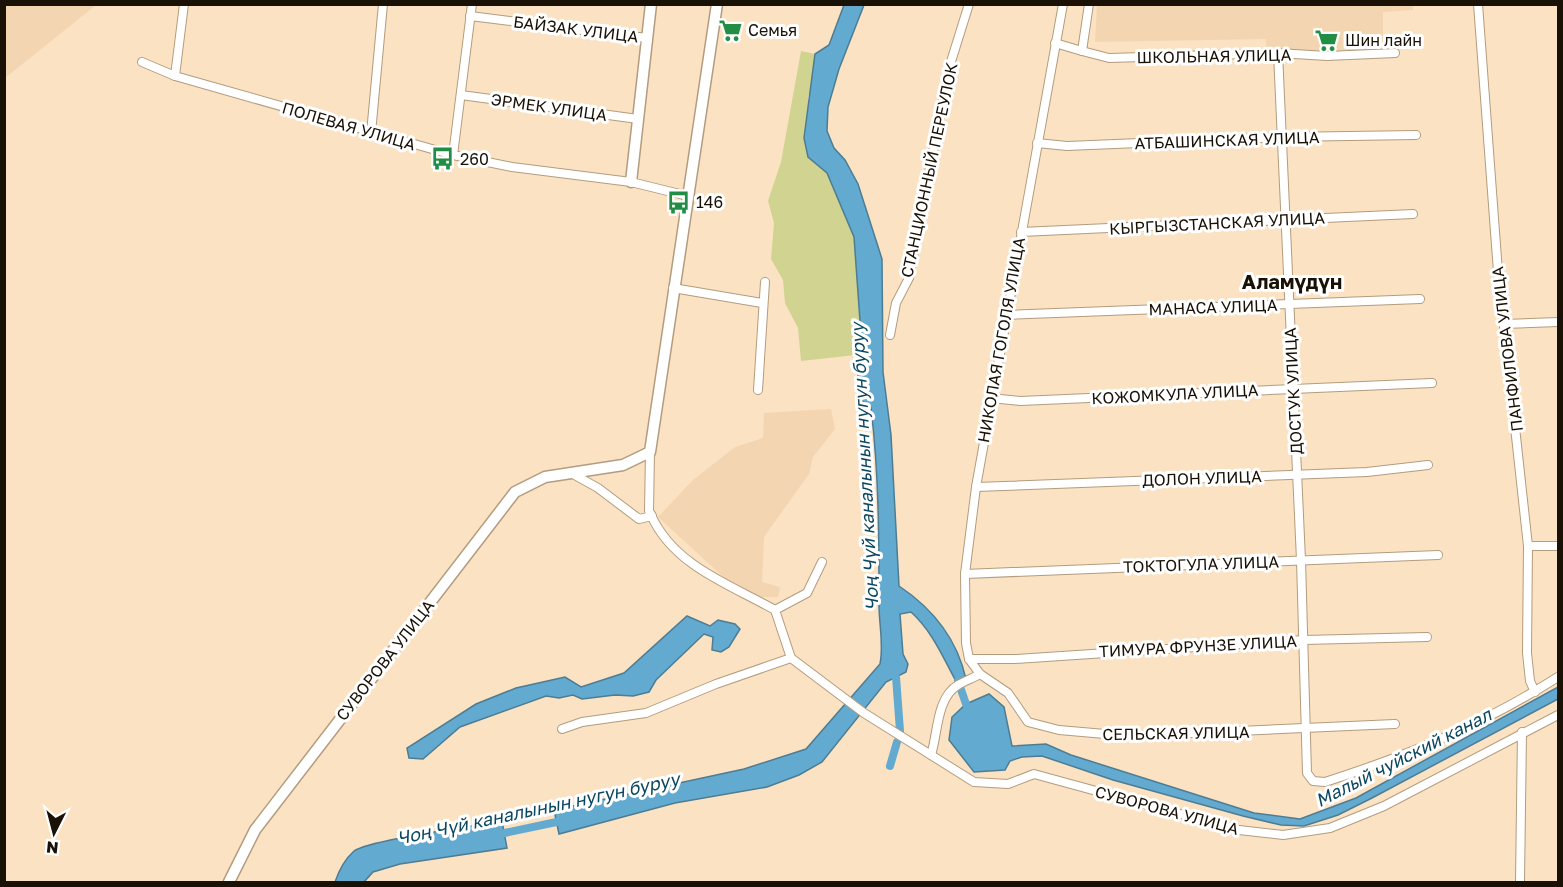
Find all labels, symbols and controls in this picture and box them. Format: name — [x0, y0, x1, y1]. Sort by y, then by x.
street label: БАЙЗАК УЛИЦА — [512, 11, 640, 47]
supermarket icon: Семья — [717, 17, 743, 43]
place label: Семья — [748, 20, 797, 40]
supermarket icon: Шин лайн — [1314, 27, 1340, 53]
place label: Шин лайн — [1345, 30, 1422, 50]
street label: ШКОЛЬНАЯ УЛИЦА — [1136, 45, 1292, 67]
street label: СТАНЦИОННЫЙ ПЕРЕУЛОК — [896, 61, 962, 279]
street label: ЭРМЕК УЛИЦА — [490, 89, 609, 125]
street label: ПОЛЕВАЯ УЛИЦА — [280, 97, 418, 155]
street label: АТБАШИНСКАЯ УЛИЦА — [1134, 127, 1320, 153]
bus stop icon: 260 — [429, 146, 455, 172]
place label: 260 — [460, 149, 489, 169]
bus stop icon: 146 — [665, 189, 691, 215]
place label: 146 — [696, 192, 723, 212]
street label: КЫРГЫЗСТАНСКАЯ УЛИЦА — [1109, 207, 1326, 239]
street label: НИКОЛАЯ ГОГОЛЯ УЛИЦА — [973, 235, 1029, 444]
street label: ПАНФИЛОВА УЛИЦА — [1487, 265, 1527, 433]
district label: Аламүдүн — [1242, 269, 1342, 294]
street label: МАНАСА УЛИЦА — [1148, 295, 1278, 319]
water label: Чоң Чүй каналынын нугун буруу — [845, 320, 884, 611]
street label: ДОСТУК УЛИЦА — [1280, 327, 1306, 455]
street label: КОЖОМКУЛА УЛИЦА — [1091, 380, 1259, 408]
street label: ДОЛОН УЛИЦА — [1142, 466, 1262, 490]
street label: ТОКТОГУЛА УЛИЦА — [1123, 551, 1280, 577]
street label: СУВОРОВА УЛИЦА — [332, 595, 439, 724]
street label: ТИМУРА ФРУНЗЕ УЛИЦА — [1098, 631, 1298, 661]
water label: Малый чуйский канал — [1311, 702, 1496, 811]
street label: СЕЛЬСКАЯ УЛИЦА — [1102, 722, 1250, 744]
water label: Чоң Чүй каналынын нугун буруу — [395, 767, 684, 850]
street label: СУВОРОВА УЛИЦА — [1093, 781, 1241, 839]
north arrow — [24, 803, 84, 863]
text: N — [45, 837, 60, 858]

